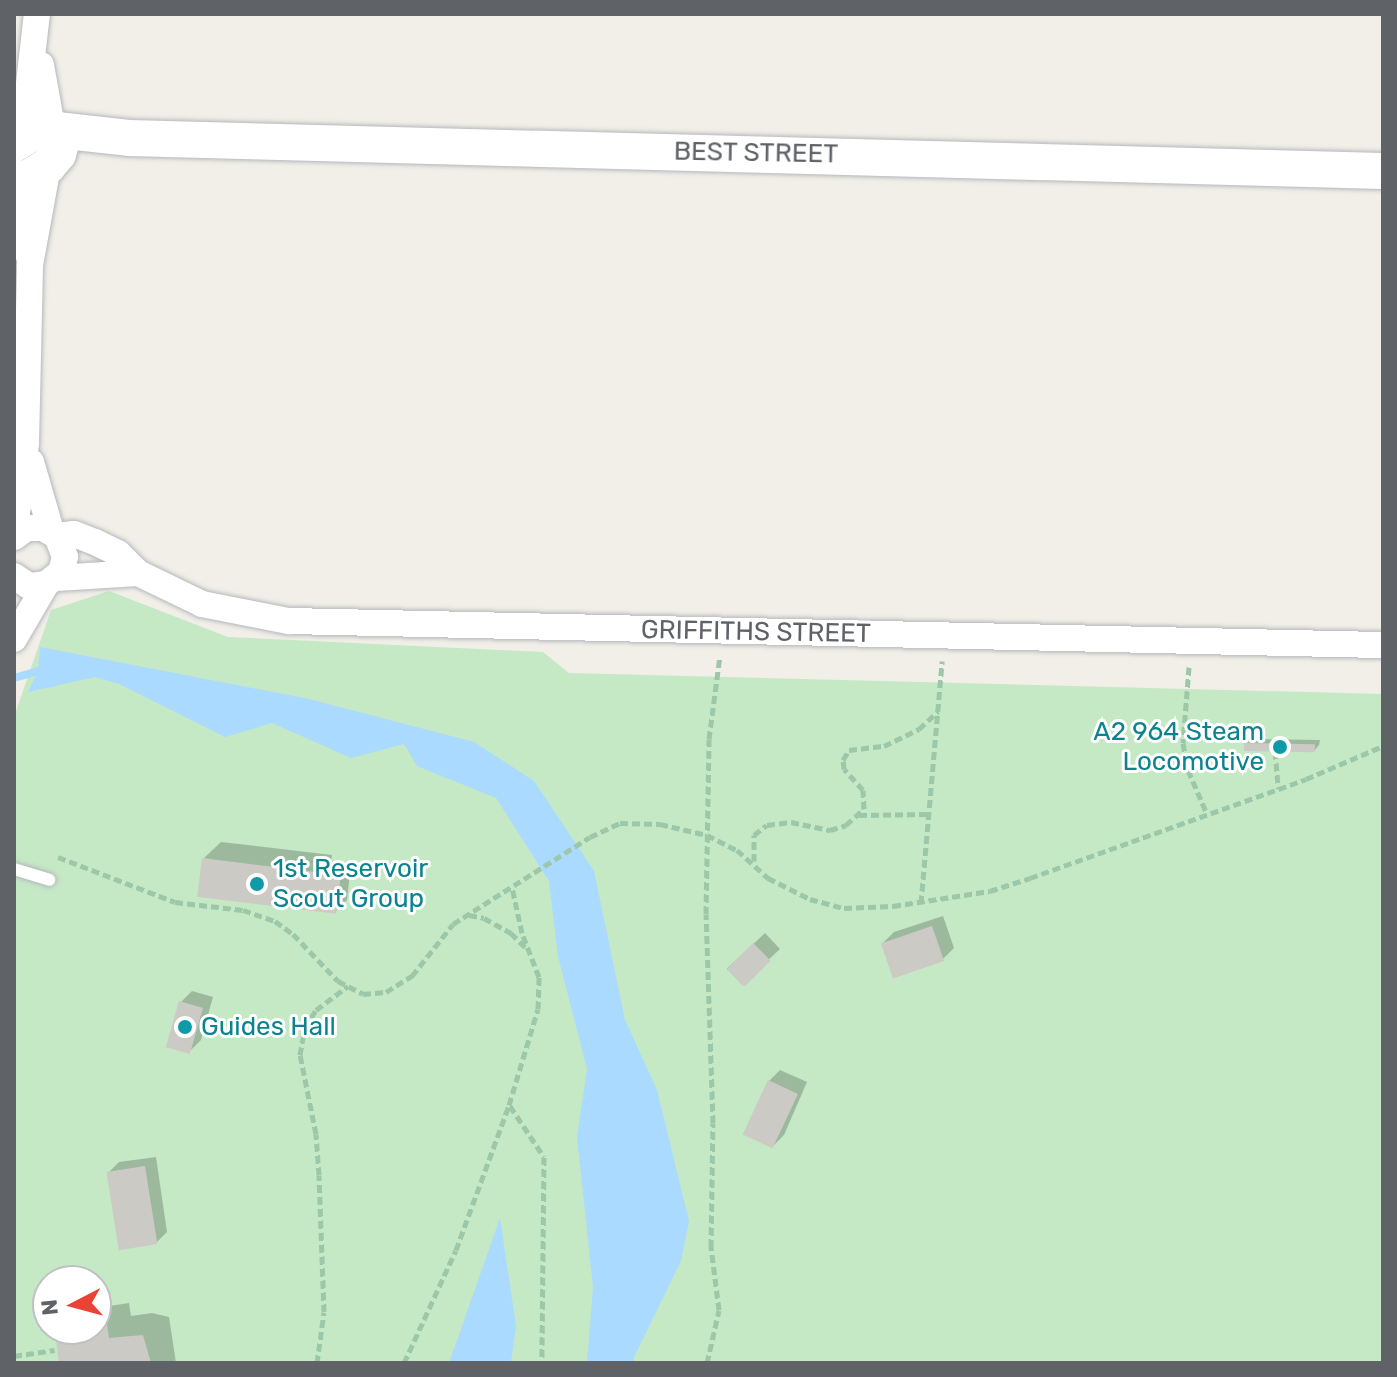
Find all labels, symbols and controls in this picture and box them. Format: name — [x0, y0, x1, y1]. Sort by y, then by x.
street label: BEST STREET — [673, 136, 839, 170]
street label: GRIFFITHS STREET — [641, 614, 871, 650]
place label: A2 964 Steam Locomotive — [1093, 716, 1264, 778]
marker: A2 964 Steam Locomotive — [1271, 738, 1289, 756]
place label: 1st Reservoir Scout Group — [273, 853, 428, 914]
marker: 1st Reservoir Scout Group — [248, 875, 266, 893]
place label: Guides Hall — [201, 1011, 336, 1043]
marker: Guides Hall — [176, 1018, 194, 1036]
north arrow — [32, 1265, 112, 1345]
text: N — [35, 1298, 64, 1317]

